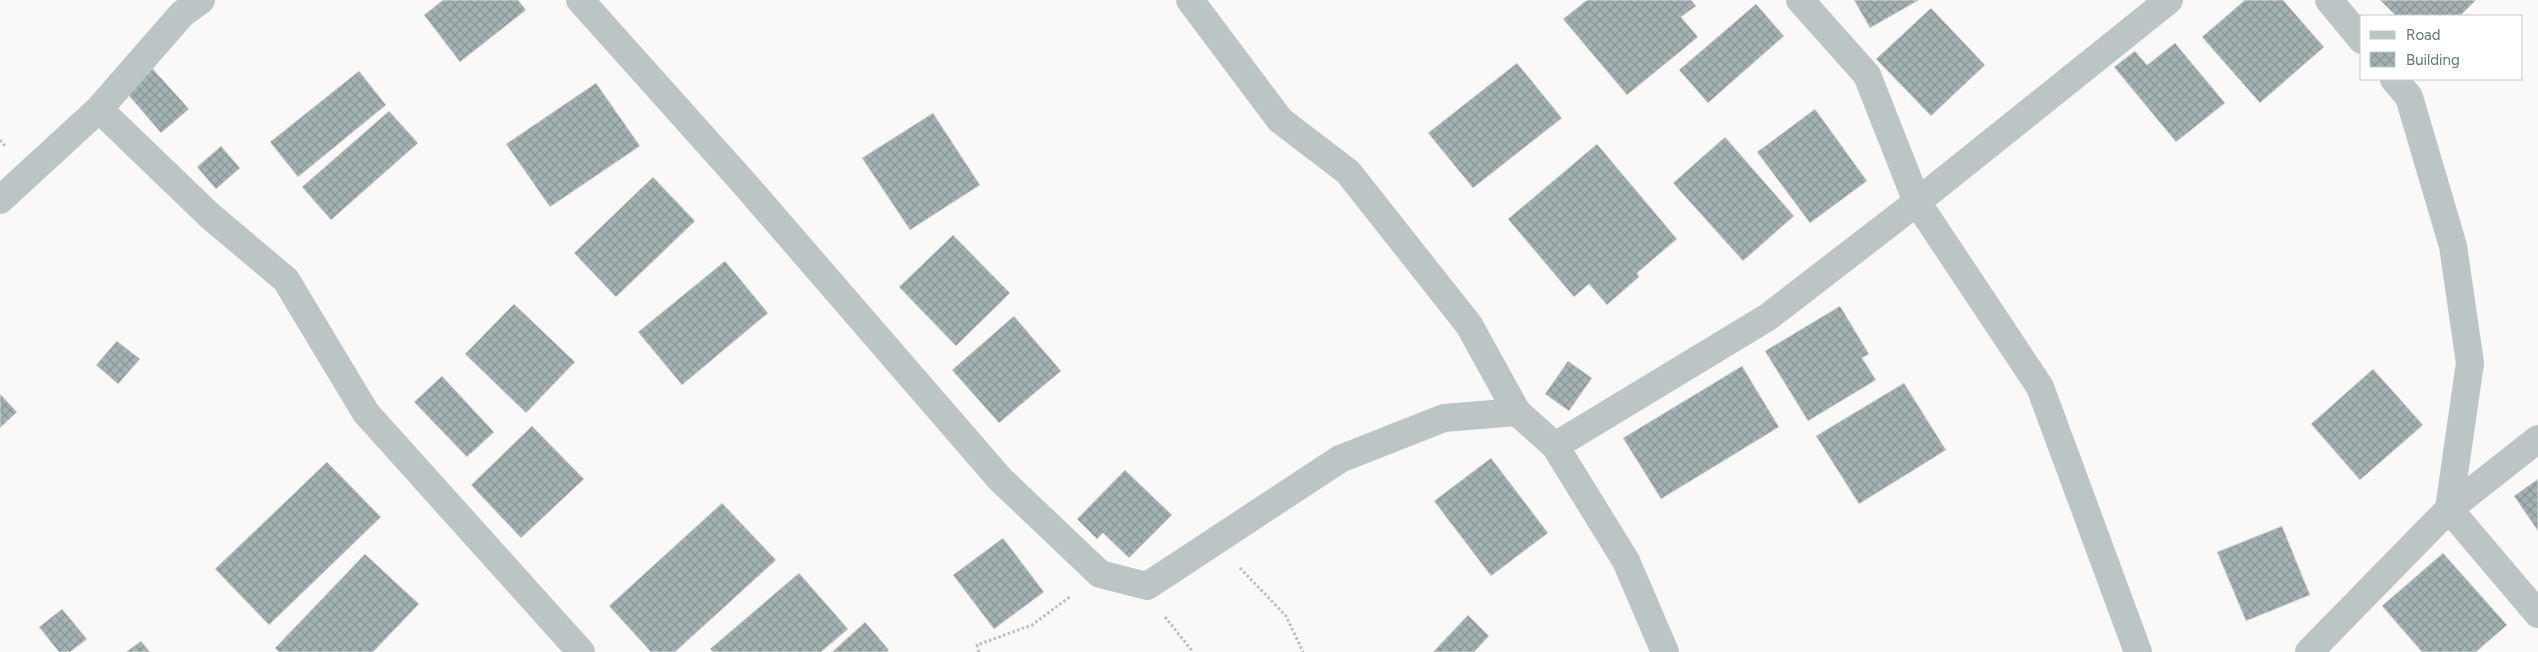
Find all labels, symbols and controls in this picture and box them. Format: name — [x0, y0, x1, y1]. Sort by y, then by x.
legend — [2360, 15, 2523, 80]
text: Road — [2406, 26, 2441, 44]
text: Building — [2406, 51, 2460, 69]

